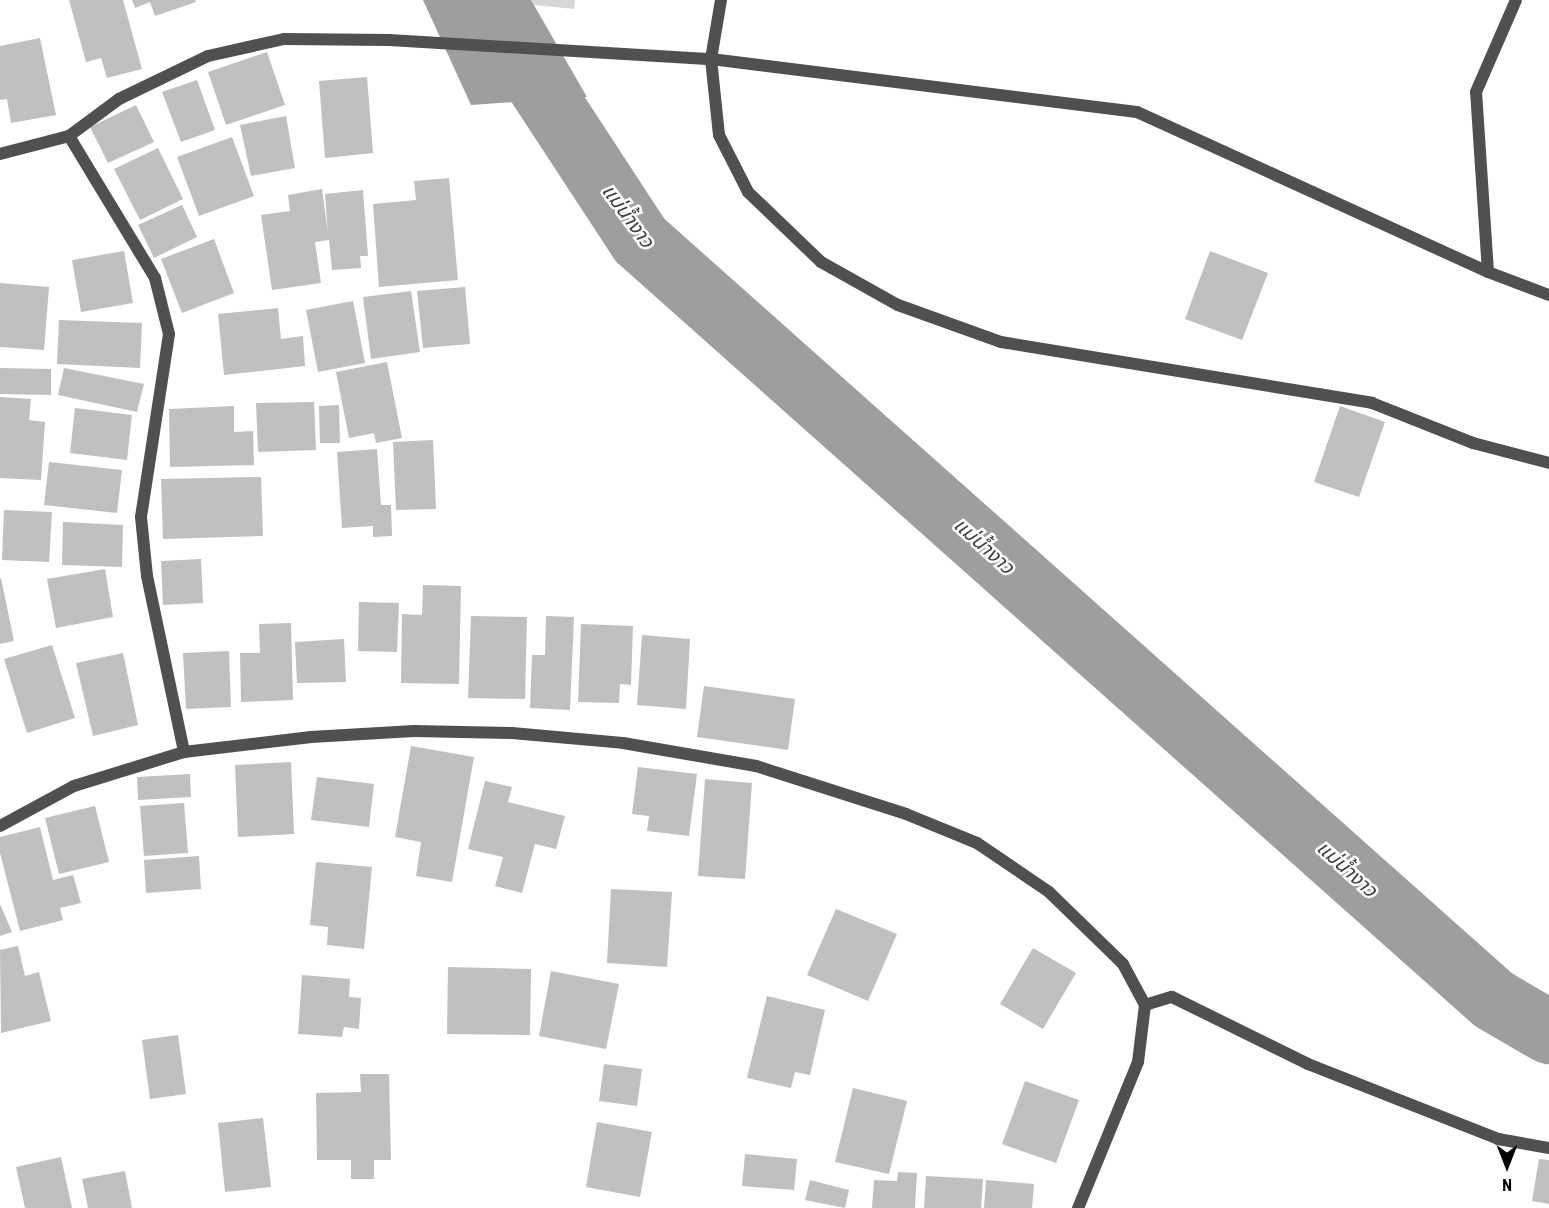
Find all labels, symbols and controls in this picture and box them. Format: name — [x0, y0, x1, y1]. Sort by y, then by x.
water label: แม่น้ำงาว — [597, 180, 659, 252]
water label: แม่น้ำงาว — [949, 513, 1019, 579]
water label: แม่น้ำงาว — [1312, 836, 1382, 902]
north arrow — [1477, 1136, 1537, 1196]
text: N — [1502, 1175, 1512, 1194]

